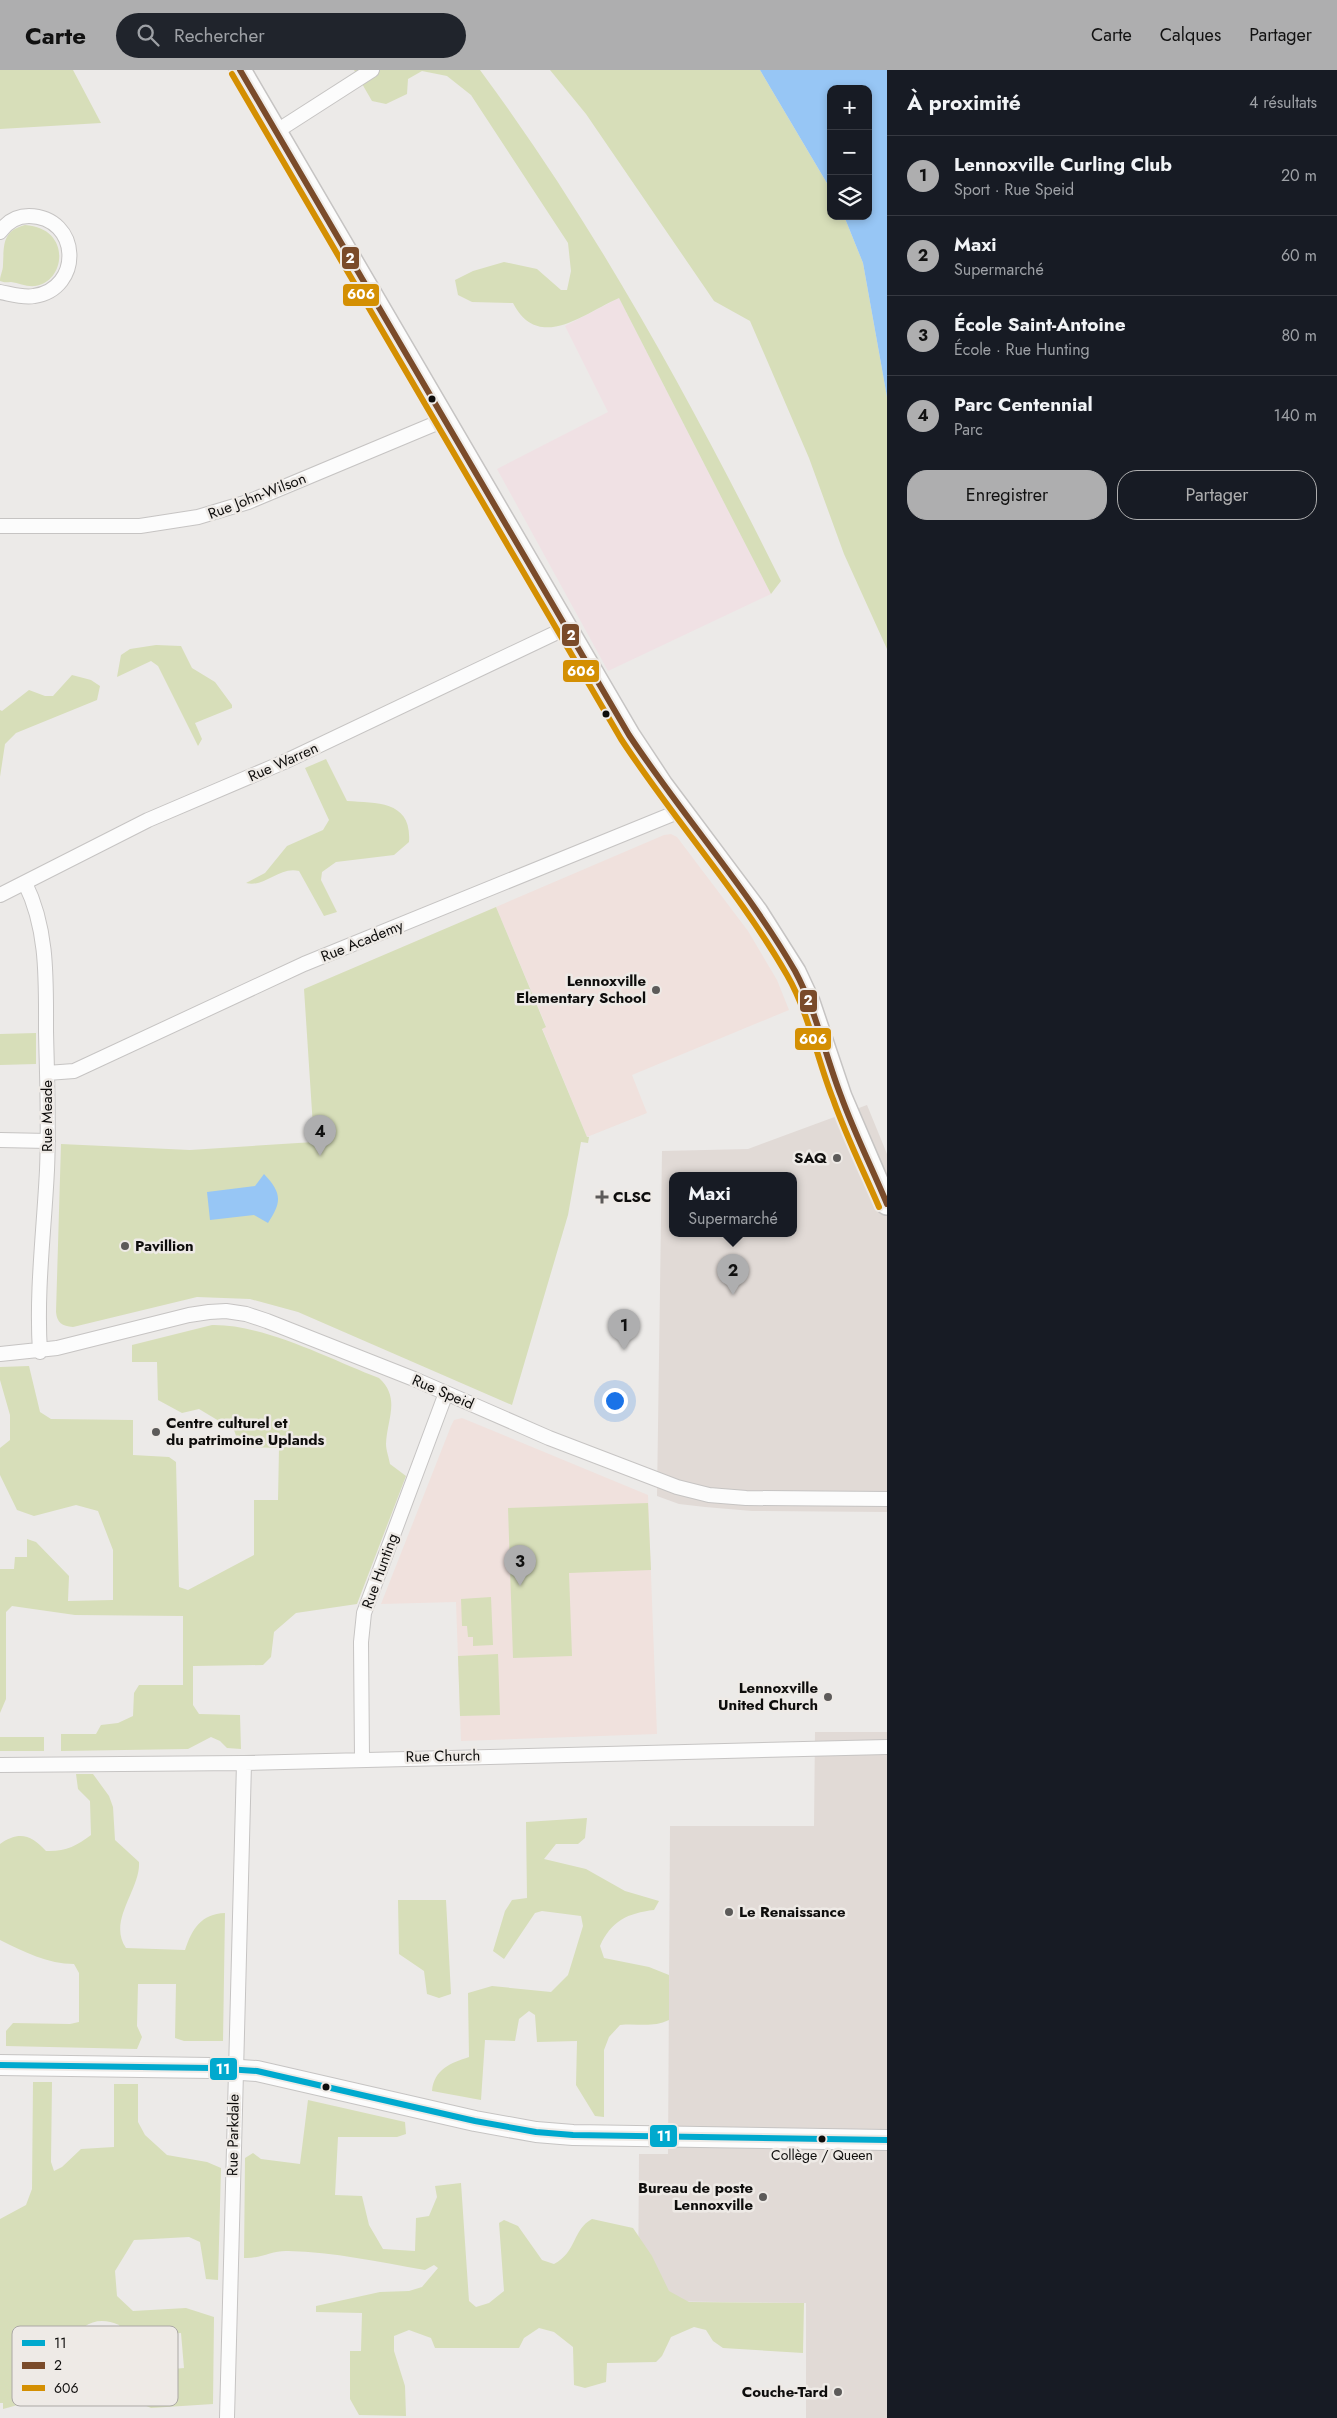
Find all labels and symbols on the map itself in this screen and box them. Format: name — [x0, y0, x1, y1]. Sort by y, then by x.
line badge: 2 — [341, 246, 360, 270]
text: 2 — [345, 248, 355, 268]
line badge: 606 — [342, 283, 380, 307]
text: 606 — [347, 284, 375, 304]
unlabelled marker — [427, 394, 437, 404]
street label: Rue John-Wilson — [205, 467, 309, 525]
line badge: 2 — [561, 623, 580, 647]
text: 2 — [566, 625, 576, 645]
line badge: 606 — [562, 659, 600, 683]
text: 606 — [567, 661, 595, 681]
unlabelled marker — [601, 709, 611, 719]
street label: Rue Warren — [244, 737, 322, 787]
street label: Rue Academy — [317, 914, 407, 968]
place label: Lennoxville Elementary School — [516, 970, 646, 1009]
marker: Lennoxville Elementary School — [650, 984, 662, 996]
line badge: 2 — [799, 989, 818, 1013]
text: 2 — [803, 990, 813, 1010]
line badge: 606 — [794, 1027, 832, 1051]
text: 606 — [799, 1029, 827, 1049]
street label: Rue Meade — [36, 1080, 58, 1152]
pin: 4 — [304, 1115, 336, 1156]
place label: SAQ — [794, 1147, 828, 1169]
marker: SAQ — [831, 1152, 843, 1164]
place label: CLSC — [613, 1186, 651, 1208]
marker: CLSC — [595, 1190, 609, 1204]
place label: Pavillion — [135, 1235, 194, 1257]
marker: Pavillion — [119, 1240, 131, 1252]
pin: 2 — [717, 1254, 749, 1295]
pin: 1 — [608, 1309, 640, 1350]
street label: Rue Speid — [409, 1369, 477, 1415]
your location — [602, 1388, 628, 1414]
place label: Centre culturel et du patrimoine Uplands — [166, 1412, 325, 1451]
marker: Centre culturel et du patrimoine Uplands — [150, 1426, 162, 1438]
street label: Rue Hunting — [356, 1530, 404, 1612]
pin: 3 — [504, 1545, 536, 1586]
place label: Lennoxville United Church — [718, 1677, 818, 1716]
marker: Lennoxville United Church — [822, 1691, 834, 1703]
street label: Rue Church — [406, 1744, 480, 1768]
place label: Le Renaissance — [739, 1901, 846, 1923]
marker: Le Renaissance — [723, 1906, 735, 1918]
line badge: 11 — [209, 2057, 238, 2081]
text: 11 — [216, 2059, 230, 2079]
unlabelled marker — [321, 2082, 331, 2092]
street label: Rue Parkdale — [221, 2093, 245, 2176]
line badge: 11 — [649, 2124, 678, 2148]
text: 11 — [657, 2126, 671, 2146]
marker: Collège / Queen — [817, 2134, 827, 2144]
place label: Collège / Queen — [771, 2145, 873, 2165]
place label: Bureau de poste Lennoxville — [638, 2177, 753, 2216]
marker: Bureau de poste Lennoxville — [757, 2191, 769, 2203]
legend — [12, 2326, 178, 2406]
text: 11 — [54, 2333, 67, 2353]
text: 2 — [54, 2355, 62, 2375]
text: 606 — [54, 2378, 79, 2398]
place label: Couche-Tard — [742, 2381, 828, 2403]
marker: Couche-Tard — [832, 2386, 844, 2398]

